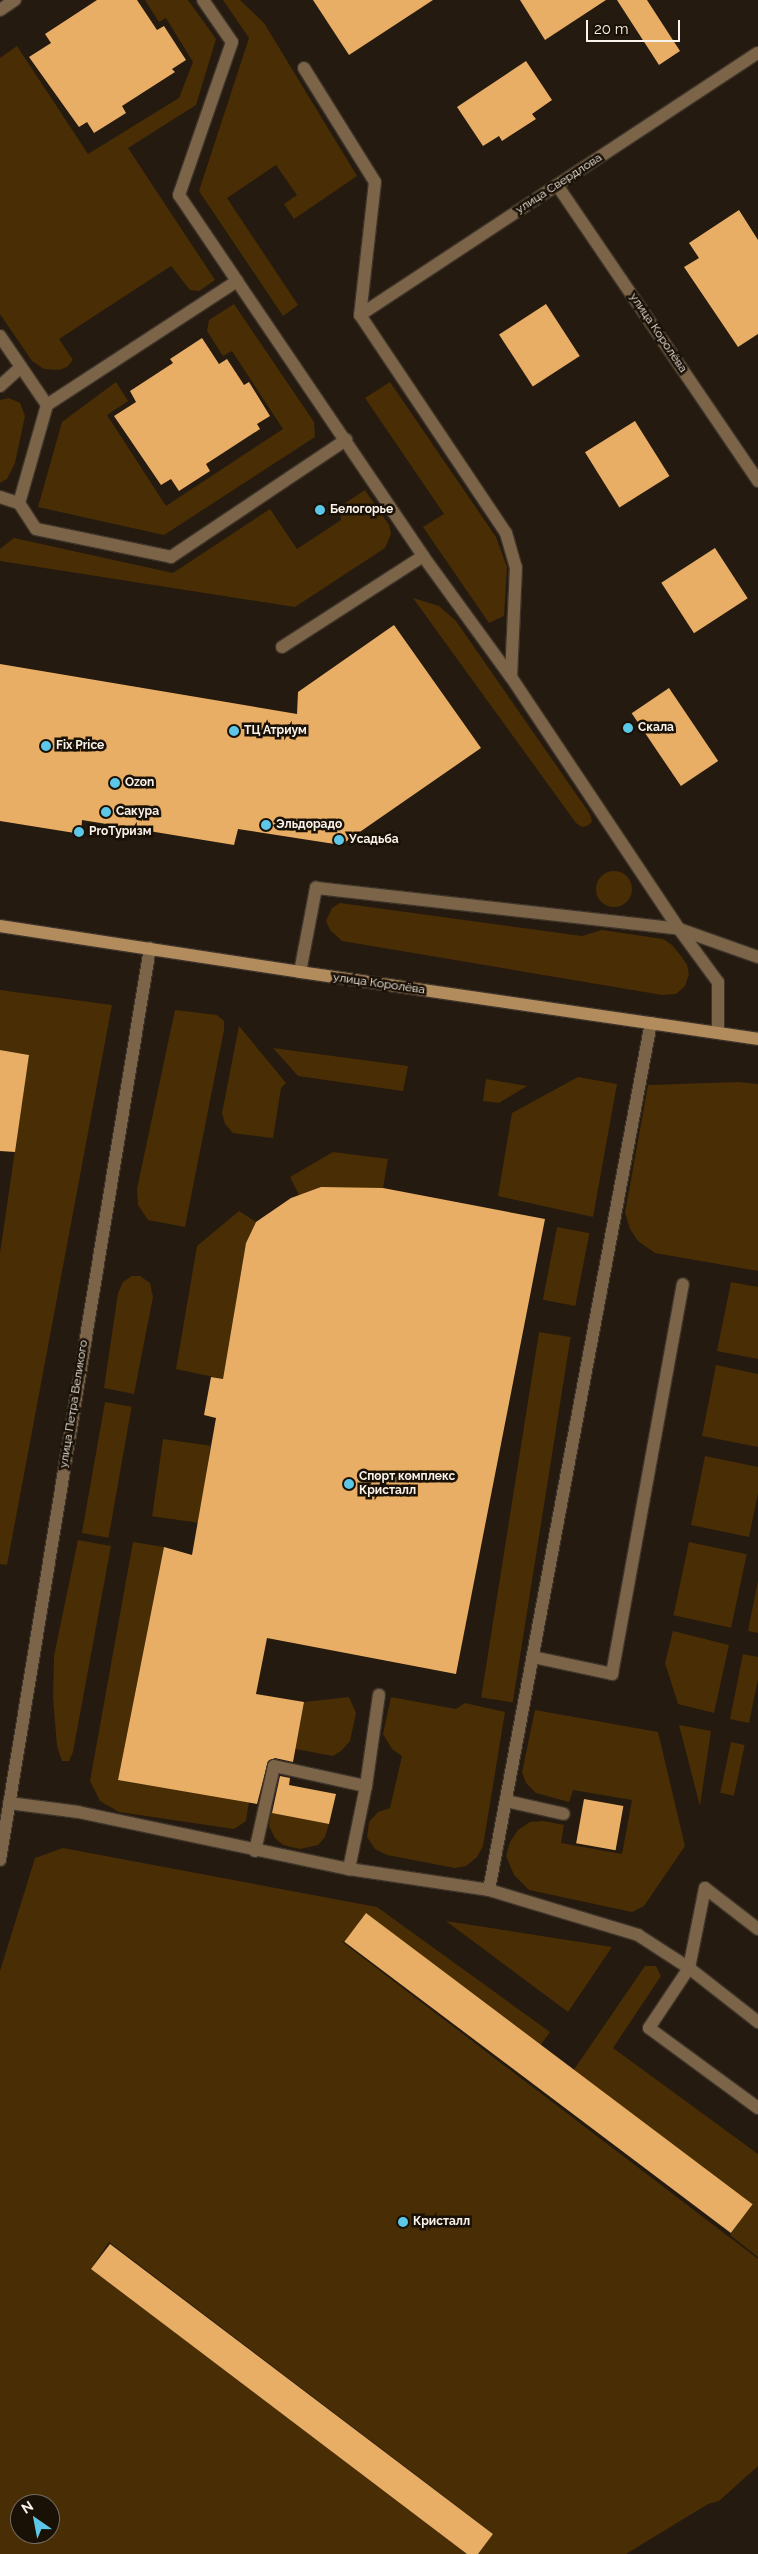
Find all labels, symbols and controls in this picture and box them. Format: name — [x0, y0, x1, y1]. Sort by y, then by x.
scale bar — [588, 10, 682, 42]
text: 20 m — [594, 20, 629, 38]
street label: улица Свердлова — [513, 151, 605, 217]
street label: улица Королёва — [626, 291, 690, 375]
place label: Белогорье — [330, 503, 393, 517]
marker: Белогорье — [314, 504, 326, 516]
place label: Скала — [638, 721, 674, 735]
marker: Скала — [622, 722, 634, 734]
place label: ТЦ Атриум — [244, 724, 307, 738]
marker: ТЦ Атриум — [228, 725, 240, 737]
place label: Fix Price — [56, 739, 104, 753]
marker: Fix Price — [40, 740, 52, 752]
place label: Ozon — [125, 776, 154, 790]
marker: Ozon — [109, 777, 121, 789]
place label: Сакура — [116, 805, 159, 819]
marker: Сакура — [100, 806, 112, 818]
place label: Эльдорадо — [276, 818, 342, 832]
marker: Эльдорадо — [260, 819, 272, 831]
place label: ProТуризм — [89, 825, 151, 839]
marker: ProТуризм — [73, 826, 85, 838]
place label: Усадьба — [349, 833, 399, 847]
marker: Усадьба — [333, 834, 345, 846]
street label: улица Королёва — [332, 970, 426, 998]
street label: улица Петра Великого — [57, 1339, 91, 1469]
place label: Спорт комплекс Кристалл — [359, 1470, 455, 1498]
marker: Спорт комплекс Кристалл — [343, 1478, 355, 1490]
place label: Кристалл — [413, 2215, 470, 2229]
marker: Кристалл — [397, 2216, 409, 2228]
north arrow — [10, 2494, 60, 2544]
text: N — [19, 2498, 36, 2517]

